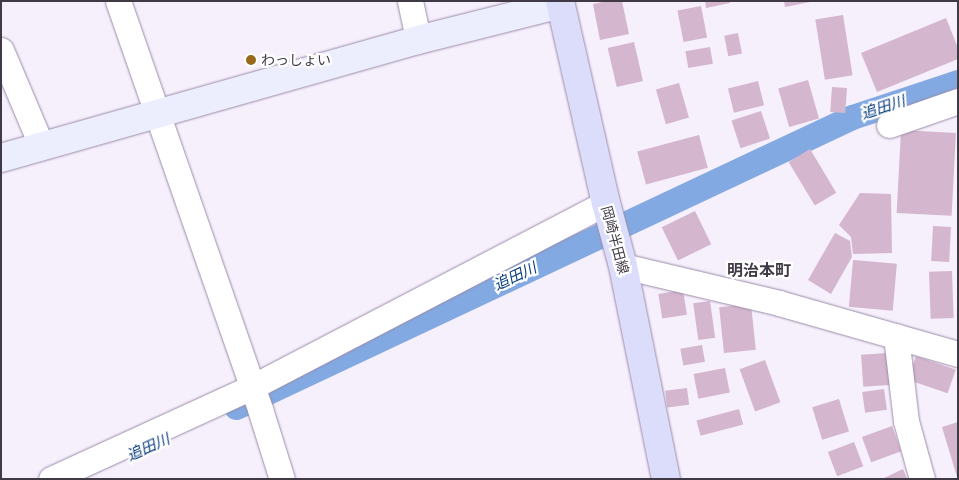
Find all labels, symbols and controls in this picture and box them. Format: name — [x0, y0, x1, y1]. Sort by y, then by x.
place label: わっしょい — [261, 52, 331, 68]
marker: わっしょい — [245, 54, 257, 66]
water label: 追田川 — [859, 91, 907, 123]
street label: 岡崎半田線 — [598, 204, 632, 276]
water label: 追田川 — [491, 258, 539, 294]
district label: 明治本町 — [727, 260, 791, 280]
water label: 追田川 — [124, 430, 172, 464]

